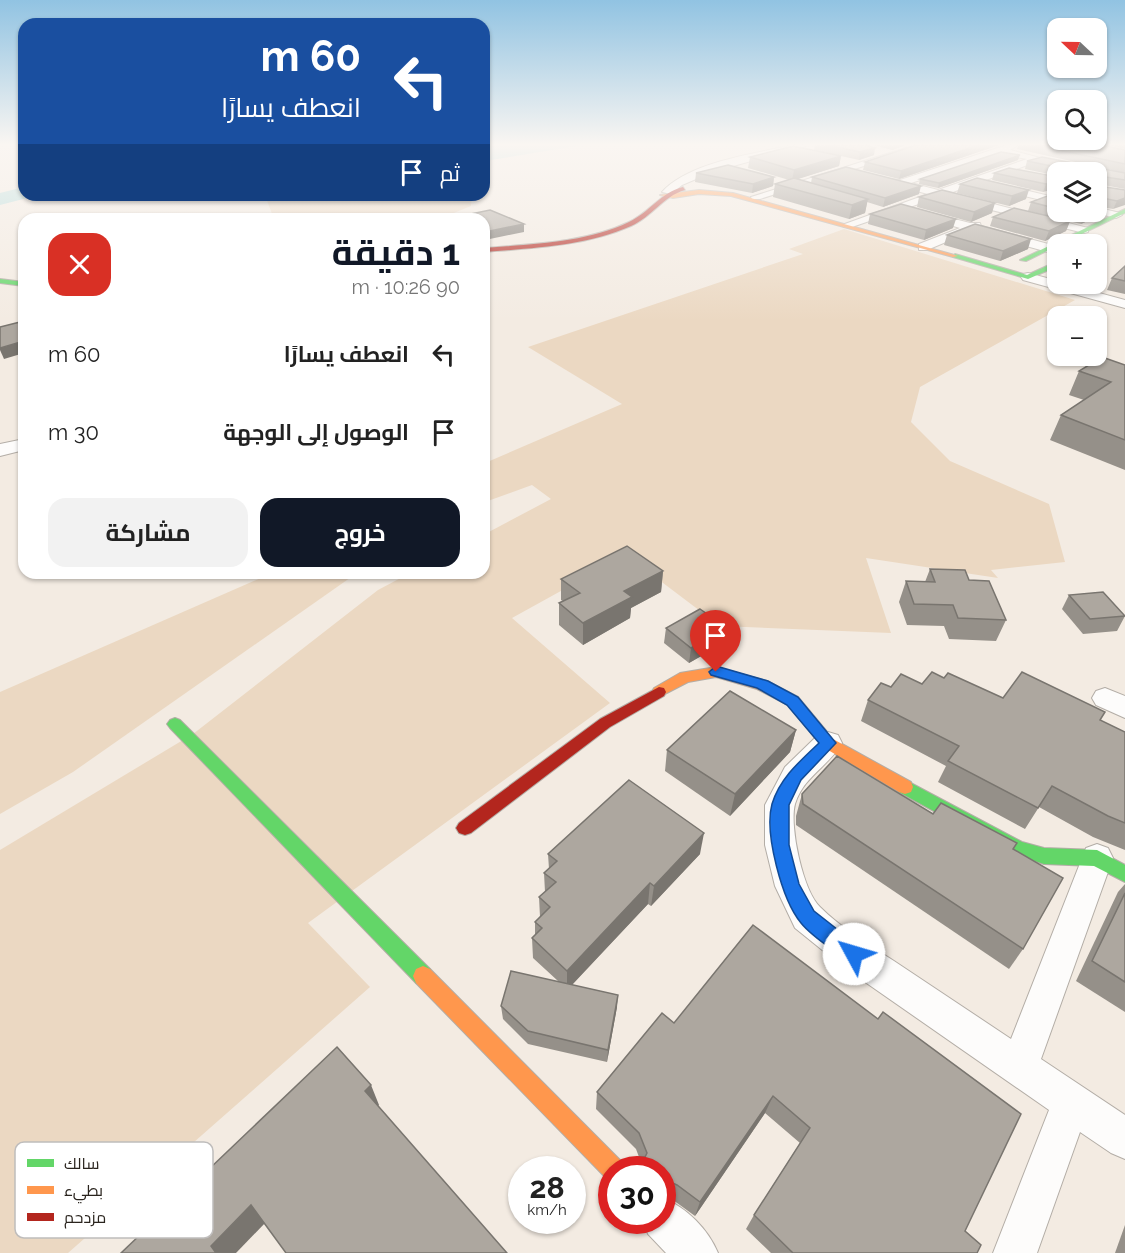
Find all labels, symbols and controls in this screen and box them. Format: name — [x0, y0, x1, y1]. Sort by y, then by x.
north arrow — [1047, 18, 1107, 78]
map controls — [1047, 18, 1107, 366]
text: 60 m — [261, 32, 361, 81]
icon: left — [382, 42, 460, 120]
button: search — [1047, 90, 1107, 150]
text: انعطف يسارًا — [221, 92, 361, 123]
icon: arrive — [395, 156, 428, 189]
text: ثم — [440, 160, 460, 186]
button: layers — [1047, 162, 1107, 222]
text: 1 دقيقة — [332, 231, 460, 273]
button: close — [48, 233, 111, 296]
button: + — [1047, 234, 1107, 294]
text: 90 m · 10:26 — [352, 275, 460, 299]
button: − — [1047, 306, 1107, 366]
icon: left — [427, 338, 460, 371]
text: 60 m — [48, 341, 101, 367]
text: انعطف يسارًا — [284, 341, 409, 367]
icon: arrive — [427, 416, 460, 449]
text: 30 m — [48, 419, 99, 445]
text: الوصول إلى الوجهة — [223, 419, 409, 445]
button: مشاركة — [48, 498, 248, 567]
button: خروج — [260, 498, 460, 567]
pin — [690, 610, 741, 672]
icon: arrive — [699, 619, 732, 652]
position arrow — [822, 922, 886, 986]
legend — [15, 1142, 213, 1238]
text: سالك — [64, 1154, 99, 1173]
speed limit sign: 30 — [598, 1156, 676, 1234]
text: 28 — [529, 1170, 565, 1205]
text: بطيء — [64, 1181, 103, 1204]
text: km/h — [527, 1201, 567, 1219]
text: مزدحم — [64, 1208, 106, 1229]

